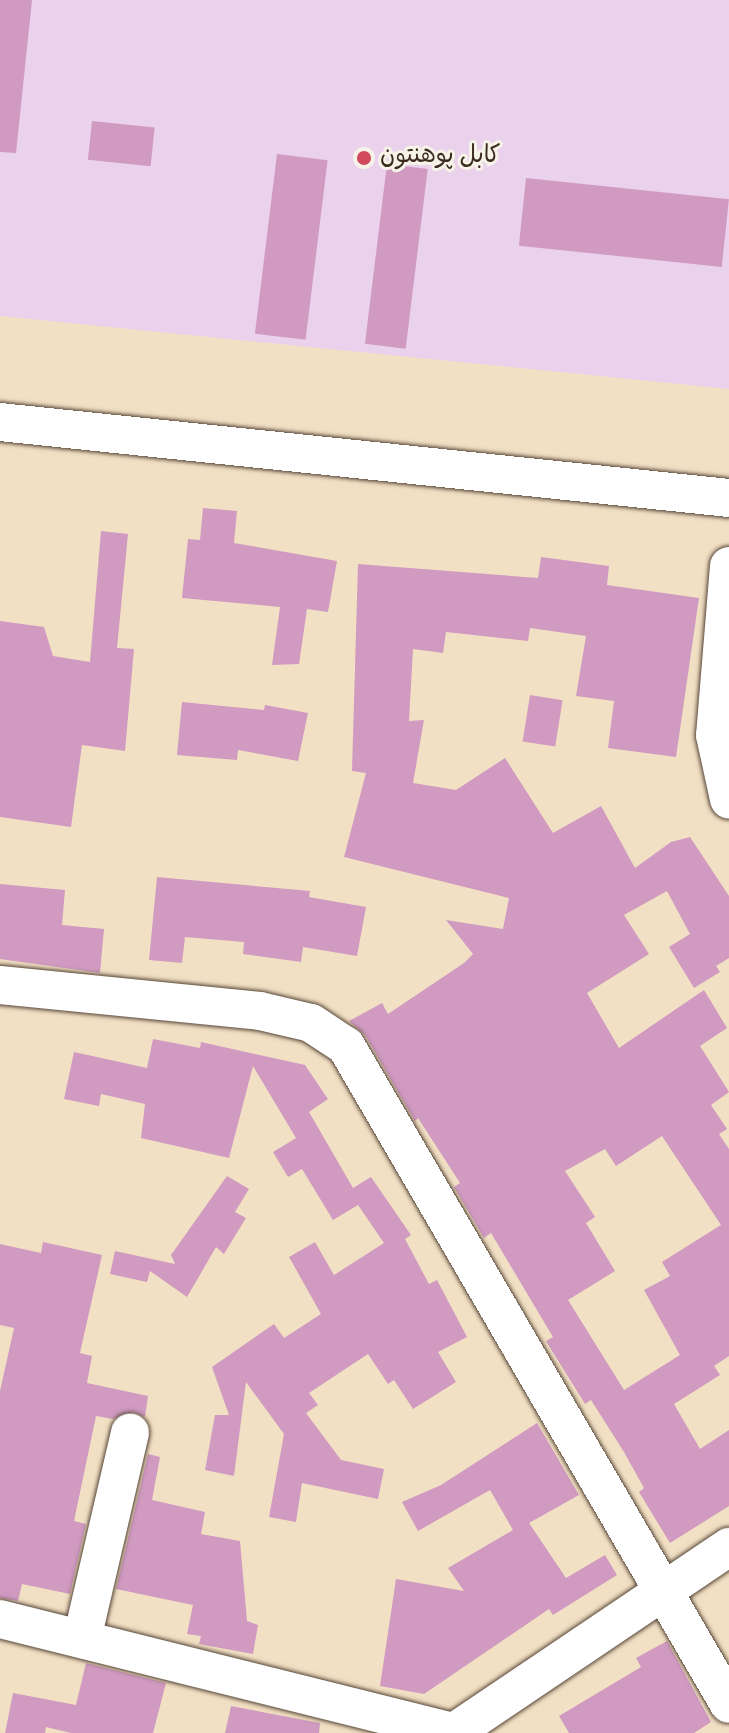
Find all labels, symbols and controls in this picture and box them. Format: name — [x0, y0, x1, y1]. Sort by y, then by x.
place label: کابل پوهنتون — [380, 144, 501, 172]
marker: کابل پوهنتون — [355, 149, 373, 167]

